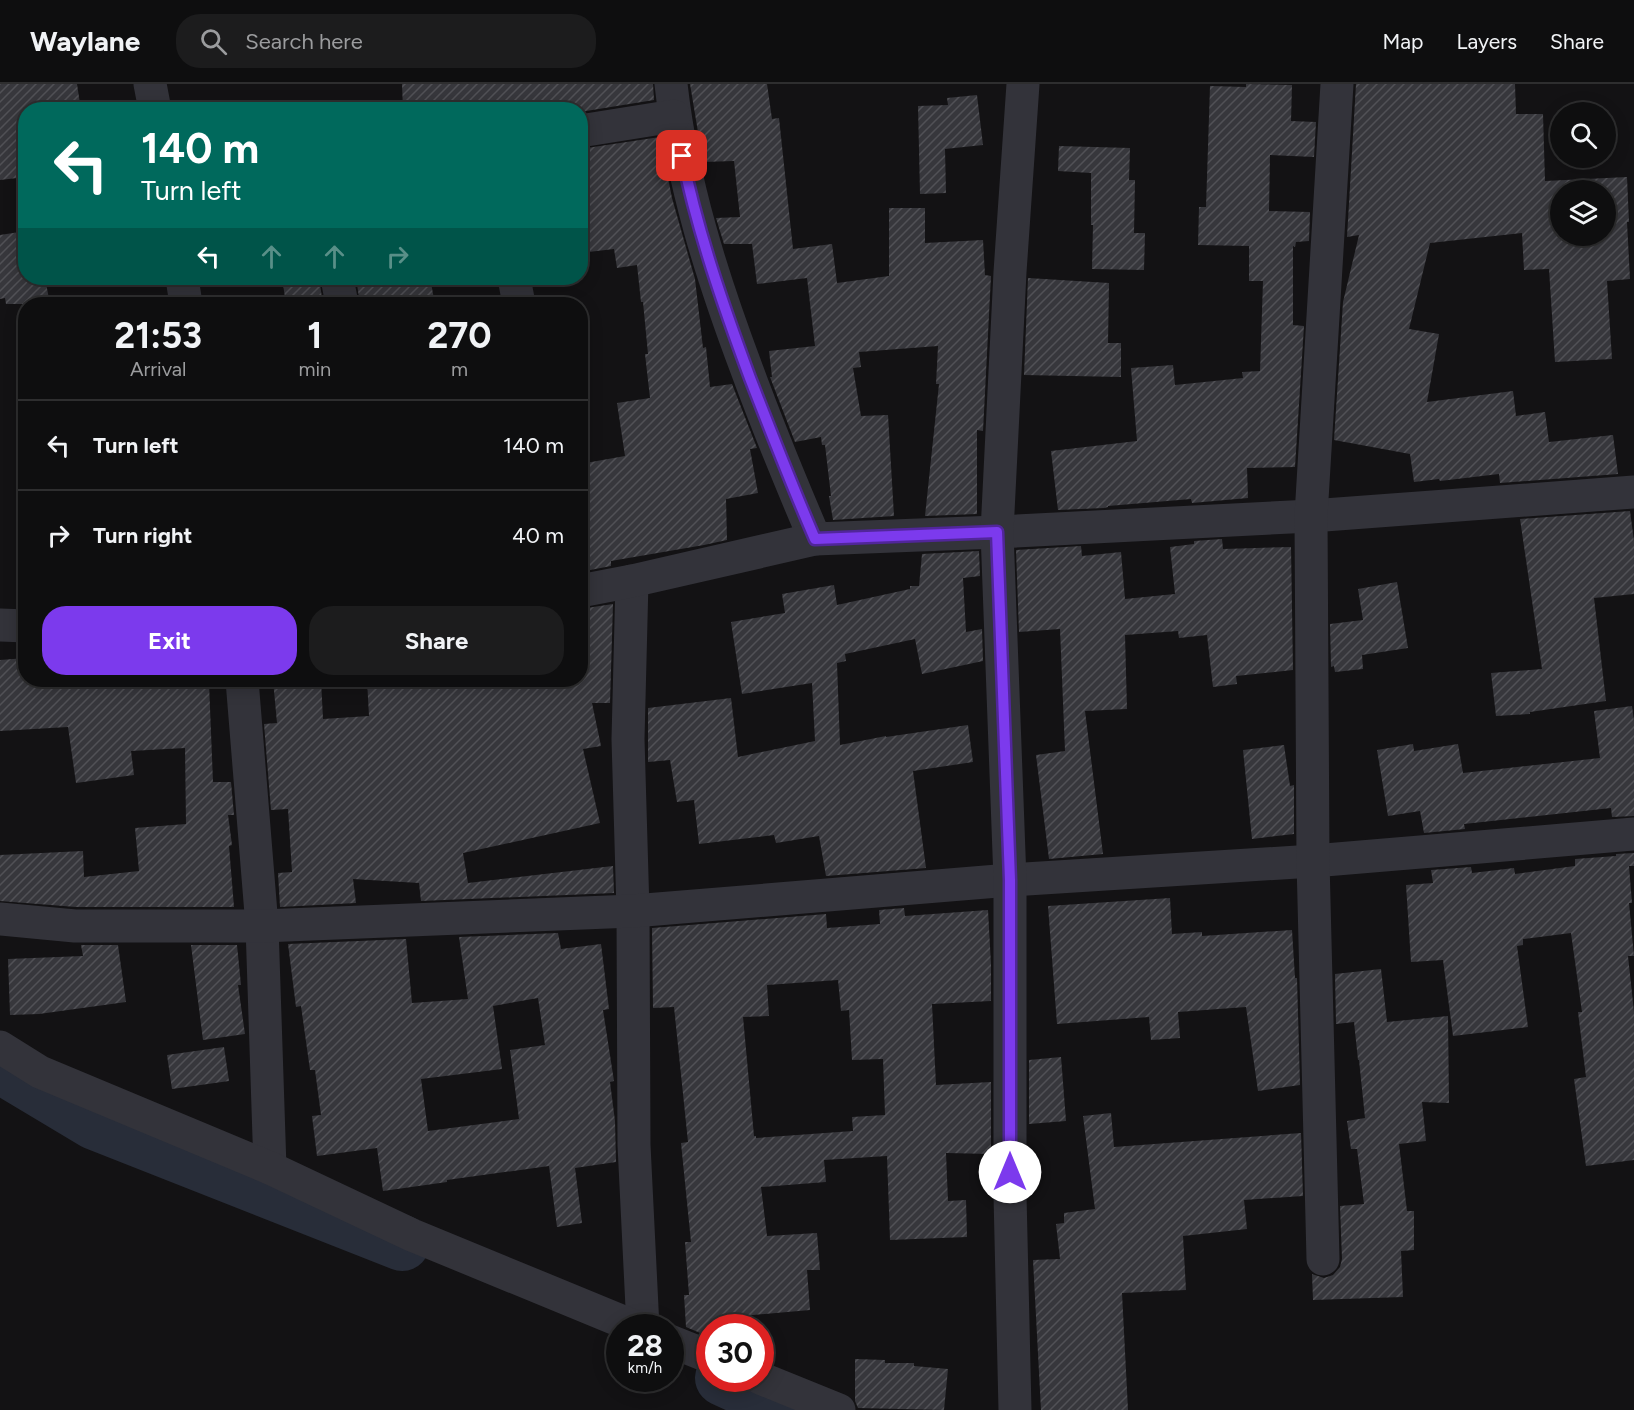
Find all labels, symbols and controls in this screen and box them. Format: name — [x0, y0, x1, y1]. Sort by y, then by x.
search box — [176, 14, 596, 68]
text: Waylane — [30, 24, 140, 58]
icon: search — [197, 25, 230, 58]
text: Search here — [245, 28, 363, 55]
text: Map — [1383, 29, 1423, 54]
text: Layers — [1456, 29, 1517, 54]
text: Share — [1550, 29, 1604, 54]
map controls — [1550, 102, 1616, 246]
button: search — [1550, 102, 1616, 168]
text: 140 m — [141, 123, 259, 174]
icon: left — [42, 126, 120, 204]
pin — [656, 130, 707, 181]
icon: arrive — [665, 139, 698, 172]
text: Turn left — [141, 174, 241, 207]
button: layers — [1550, 180, 1616, 246]
icon: left — [192, 240, 225, 273]
icon: ahead — [255, 240, 288, 273]
icon: ahead — [318, 240, 351, 273]
icon: right — [381, 240, 414, 273]
text: 21:53 — [114, 314, 202, 357]
text: 1 — [307, 314, 322, 357]
text: 270 — [427, 314, 492, 357]
text: Arrival — [130, 357, 186, 381]
text: min — [298, 357, 331, 381]
text: m — [451, 357, 468, 381]
icon: left — [42, 429, 75, 462]
text: Turn left — [93, 432, 179, 459]
text: 140 m — [503, 432, 564, 459]
icon: right — [42, 519, 75, 552]
text: Turn right — [93, 522, 192, 549]
text: 40 m — [512, 522, 564, 549]
button: Exit — [42, 606, 297, 675]
button: Share — [309, 606, 564, 675]
position arrow — [978, 1140, 1042, 1204]
speed limit sign: 30 — [696, 1314, 774, 1392]
text: 28 — [627, 1327, 663, 1364]
text: km/h — [628, 1359, 662, 1377]

